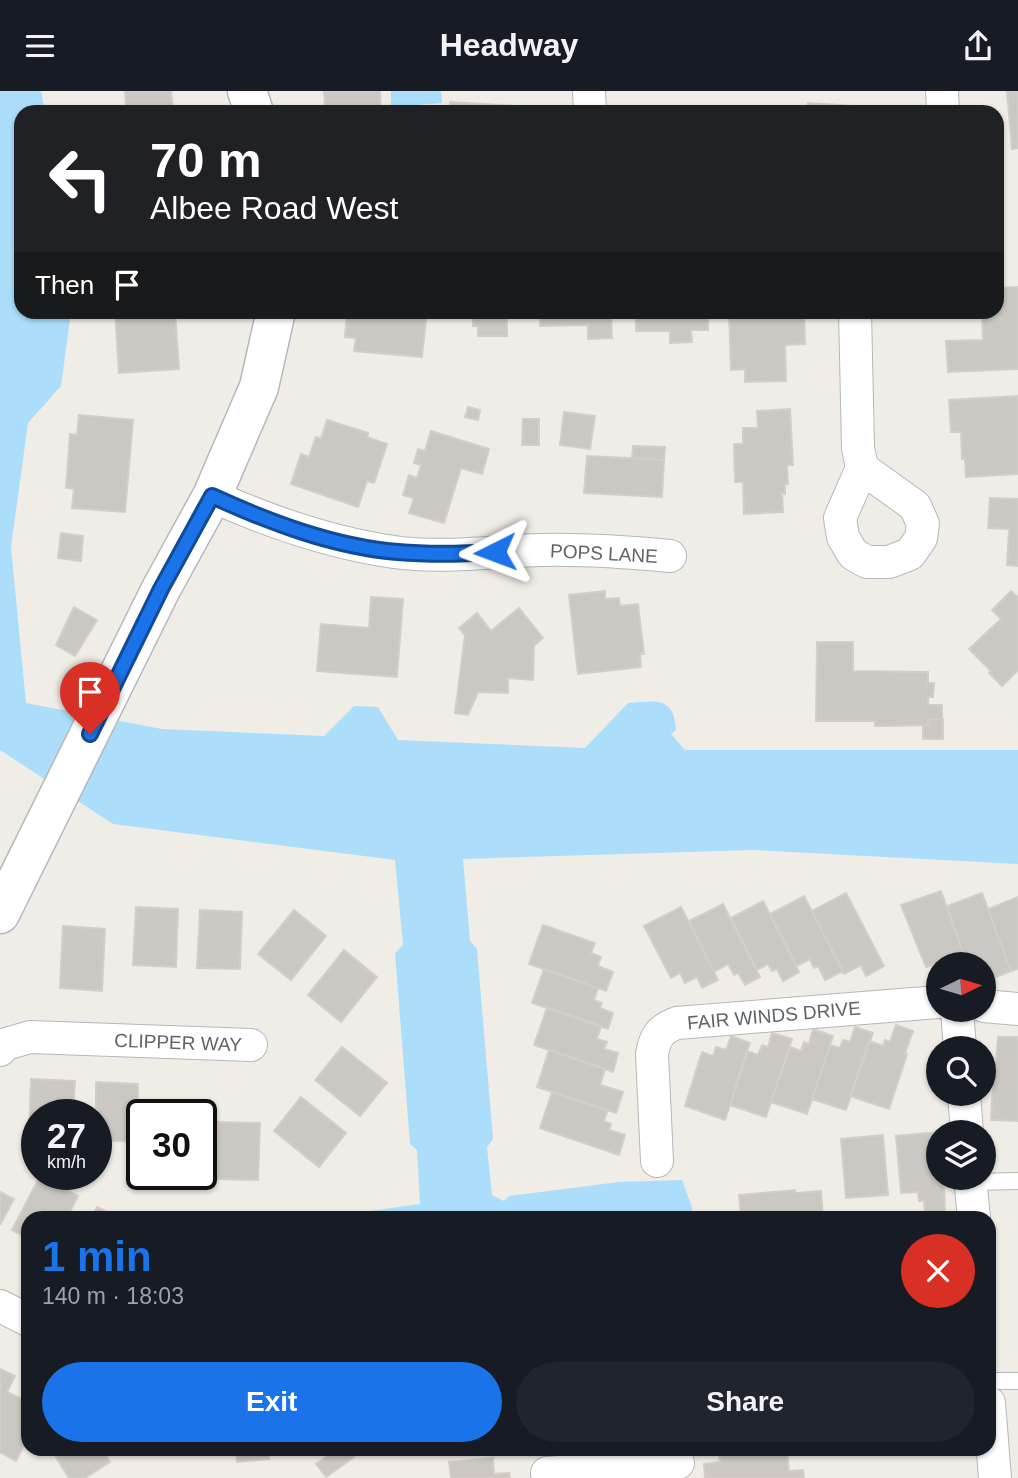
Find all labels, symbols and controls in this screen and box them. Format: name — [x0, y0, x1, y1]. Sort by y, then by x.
icon: menu — [21, 27, 59, 65]
text: Headway — [440, 27, 578, 63]
icon: share — [959, 27, 997, 65]
icon: left — [35, 133, 126, 224]
text: 70 m — [150, 133, 262, 187]
text: Albee Road West — [150, 190, 398, 226]
icon: arrive — [108, 266, 146, 304]
text: Then — [35, 270, 94, 300]
position arrow — [458, 515, 532, 589]
street label: POPS LANE — [550, 540, 658, 567]
pin — [60, 662, 120, 734]
icon: arrive — [71, 673, 109, 711]
north arrow — [926, 952, 996, 1022]
map controls — [926, 952, 996, 1190]
street label: FAIR WINDS DRIVE — [686, 997, 862, 1034]
street label: CLIPPER WAY — [114, 1030, 243, 1055]
button: search — [926, 1036, 996, 1106]
speed limit sign: 30 — [126, 1099, 217, 1190]
text: 27 — [47, 1116, 86, 1155]
button: layers — [926, 1120, 996, 1190]
text: km/h — [47, 1152, 86, 1172]
text: 1 min — [42, 1233, 152, 1280]
button: close — [901, 1234, 975, 1308]
text: 140 m · 18:03 — [42, 1283, 184, 1309]
button: Exit — [42, 1362, 502, 1442]
button: Share — [516, 1362, 975, 1442]

